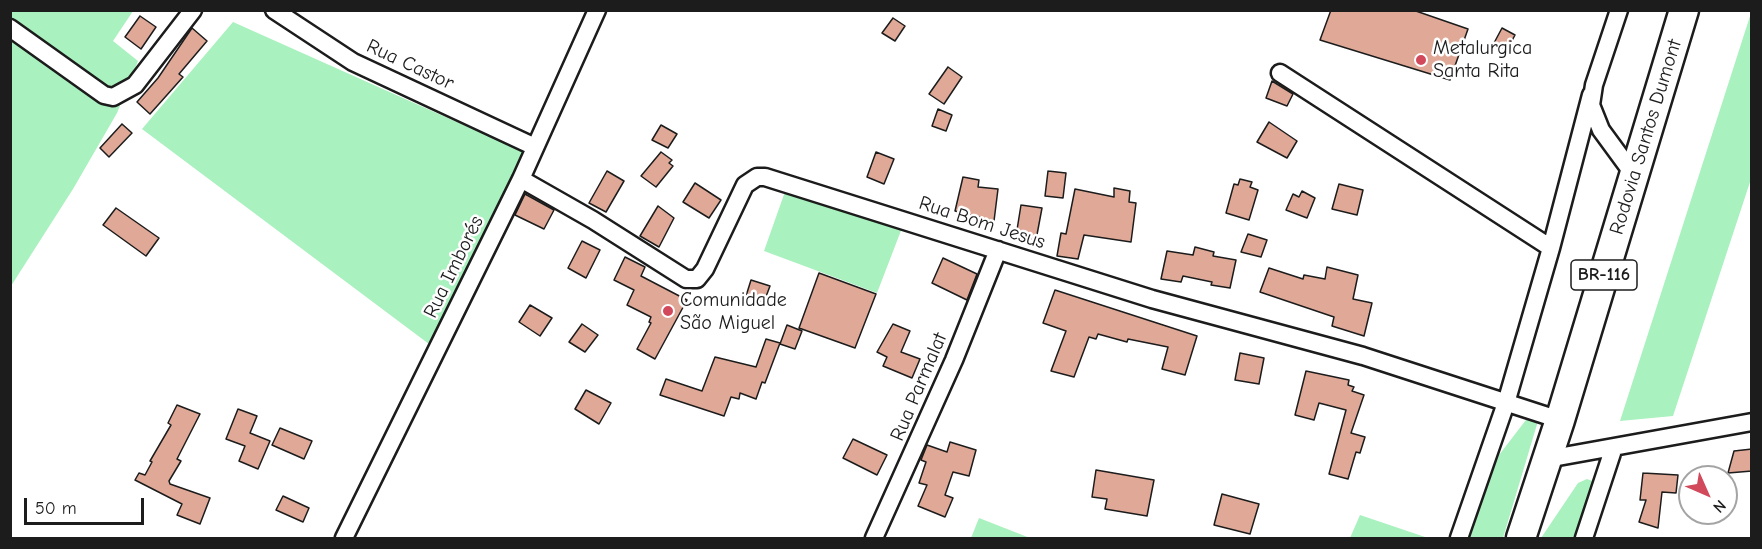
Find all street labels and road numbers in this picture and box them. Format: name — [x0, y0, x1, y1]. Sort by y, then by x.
street label: Rua Castor — [362, 34, 458, 96]
street label: Rodovia Santos Dumont — [1605, 37, 1687, 237]
street label: Rua Bom Jesus — [916, 191, 1048, 255]
street label: Rua Imborés — [419, 212, 489, 322]
road number: BR-116 — [1571, 260, 1637, 290]
street label: Rua Parmalat — [885, 329, 953, 445]

